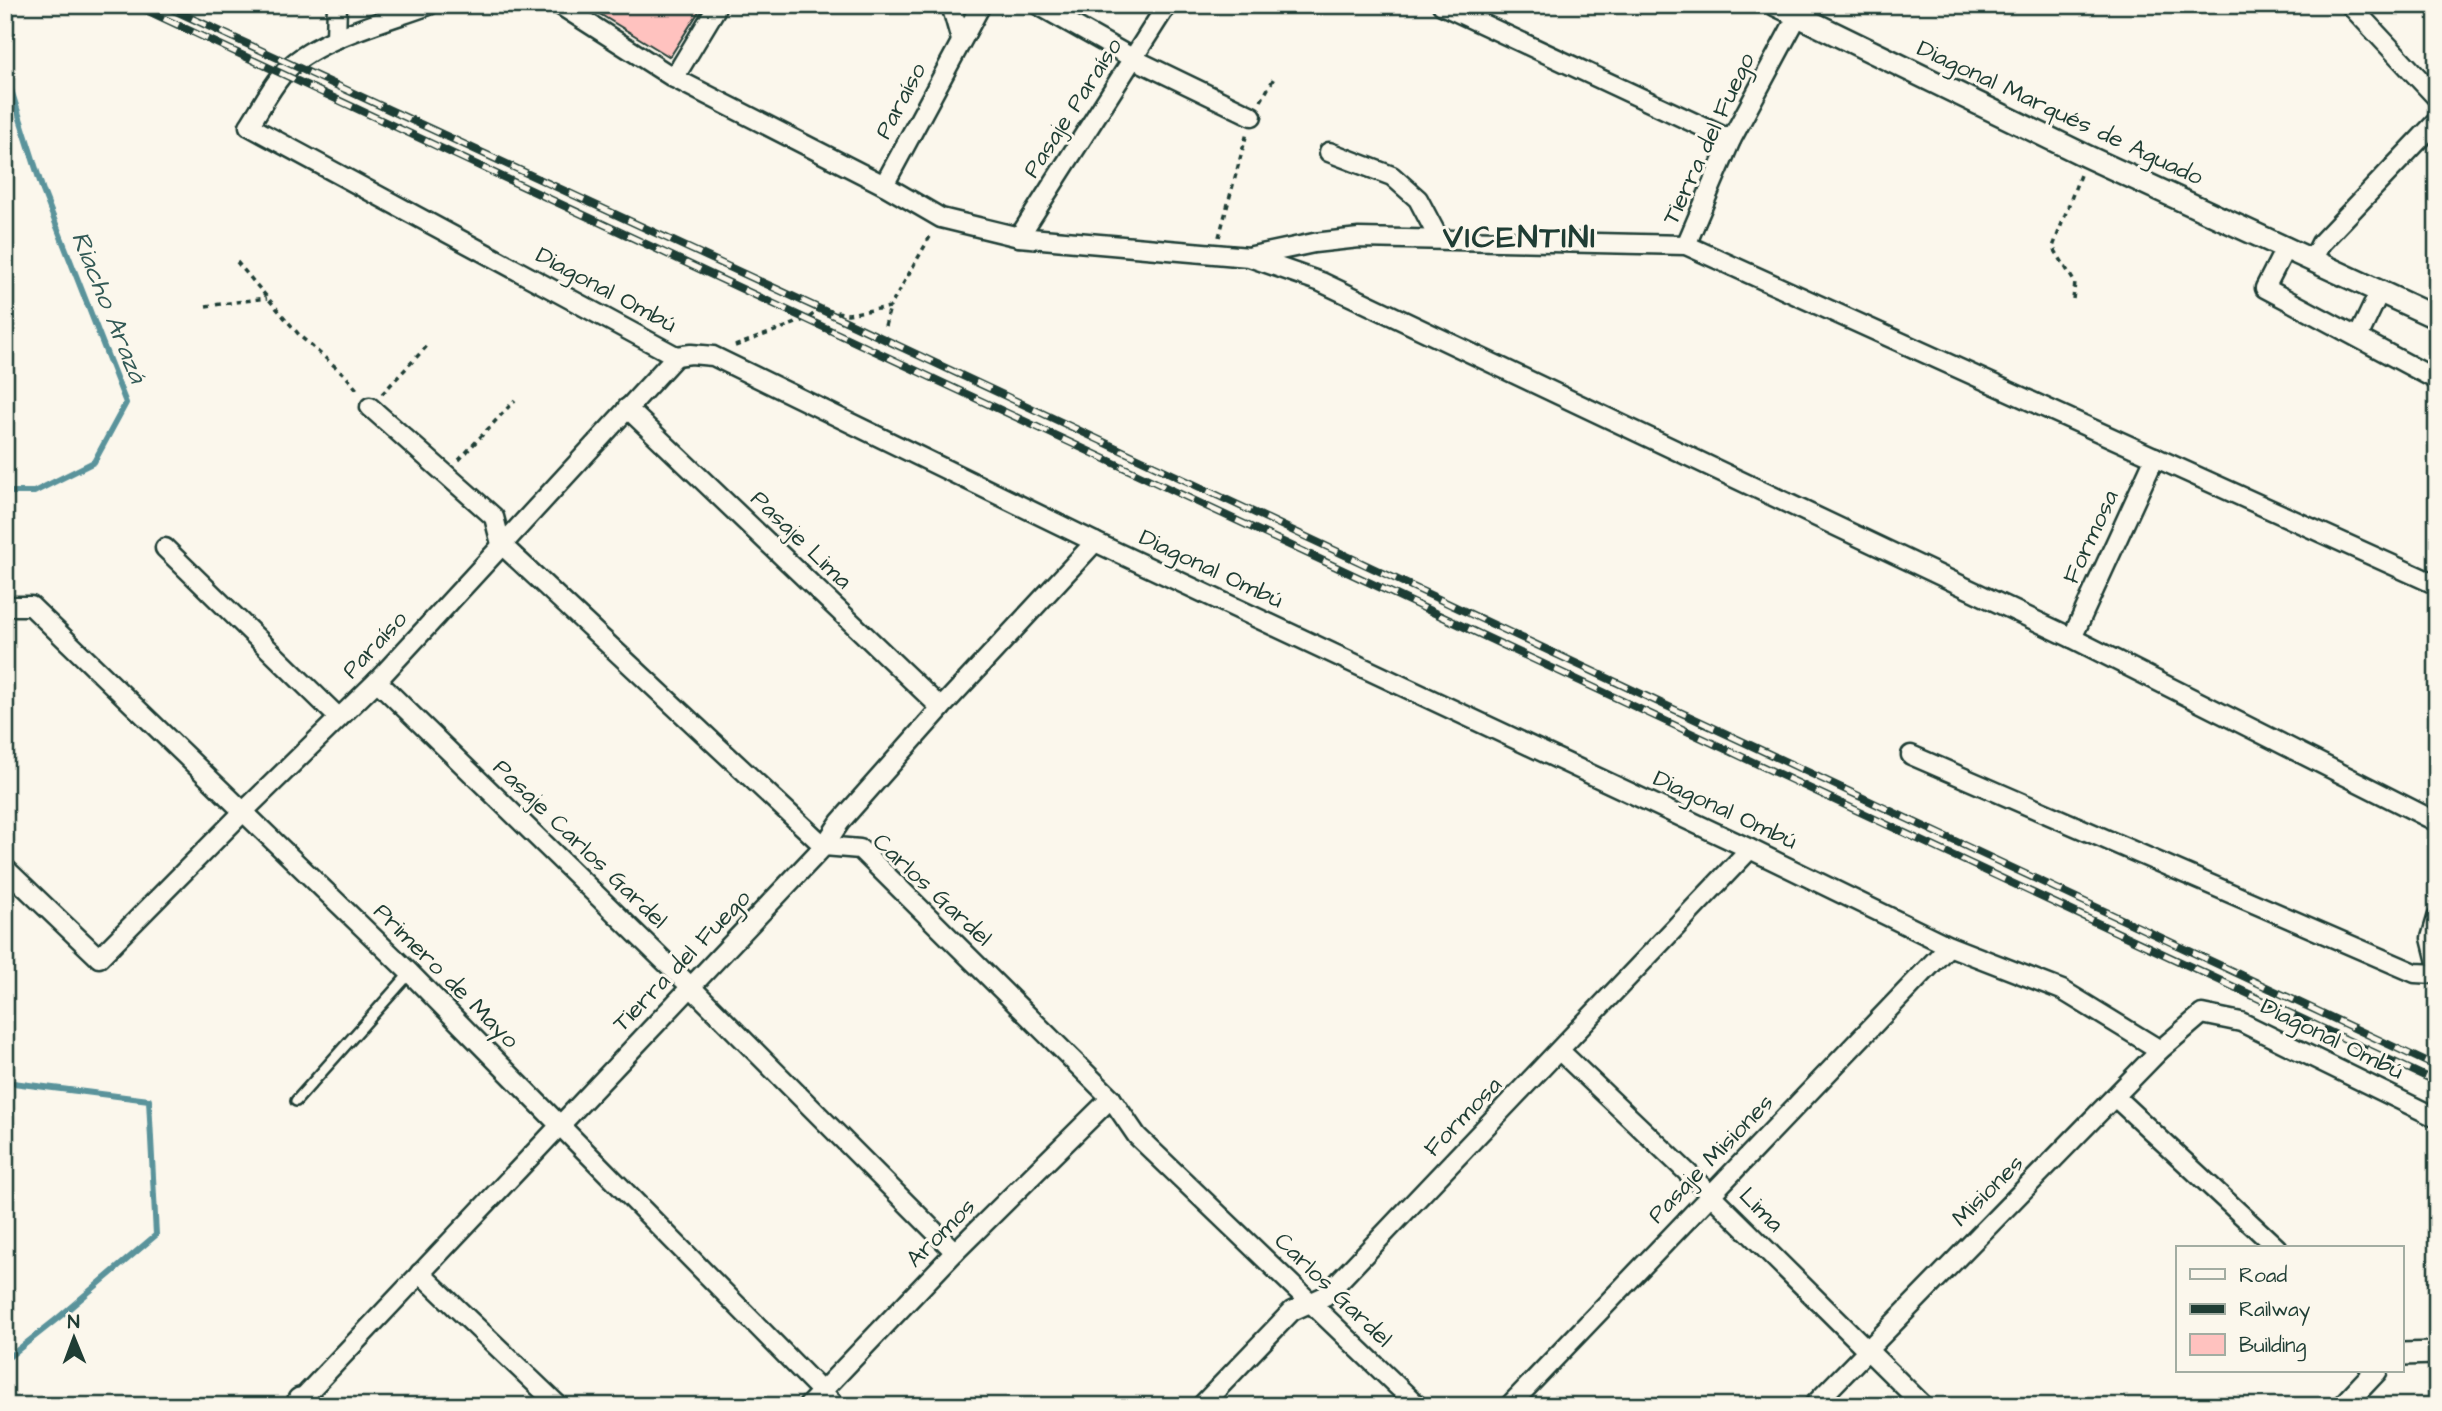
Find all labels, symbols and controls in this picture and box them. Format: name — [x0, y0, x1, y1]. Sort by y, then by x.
street label: Pasaje Paraíso — [1015, 31, 1131, 185]
street label: Diagonal Marqués de Aguado — [1911, 32, 2209, 195]
street label: Tierra del Fuego — [1654, 47, 1765, 231]
street label: Paraíso — [867, 56, 936, 145]
district label: VICENTINI — [1442, 215, 1597, 260]
water label: Riacho Arazá — [62, 226, 156, 390]
street label: Diagonal Ombú — [529, 239, 683, 342]
street label: Pasaje Lima — [743, 483, 859, 597]
street label: Formosa — [2055, 485, 2127, 589]
street label: Diagonal Ombú — [1133, 521, 1289, 618]
street label: Paraíso — [335, 603, 416, 687]
street label: Pasaje Carlos Gardel — [485, 751, 675, 937]
street label: Diagonal Ombú — [1647, 762, 1803, 859]
street label: Carlos Gardel — [865, 826, 999, 954]
street label: Tierra del Fuego — [605, 882, 760, 1040]
street label: Primero de Mayo — [365, 895, 527, 1058]
street label: Diagonal Ombú — [2254, 990, 2409, 1089]
street label: Formosa — [1416, 1069, 1510, 1165]
street label: Pasaje Misiones — [1640, 1087, 1782, 1231]
street label: Misiones — [1944, 1147, 2032, 1235]
street label: Lima — [1731, 1180, 1791, 1240]
street label: Aromos — [898, 1190, 984, 1276]
street label: Carlos Gardel — [1266, 1225, 1400, 1355]
legend — [2176, 1246, 2404, 1372]
text: Road — [2239, 1261, 2287, 1290]
text: Railway — [2239, 1295, 2311, 1326]
north arrow — [38, 1302, 108, 1372]
text: N — [68, 1309, 80, 1336]
text: Building — [2239, 1331, 2307, 1362]

